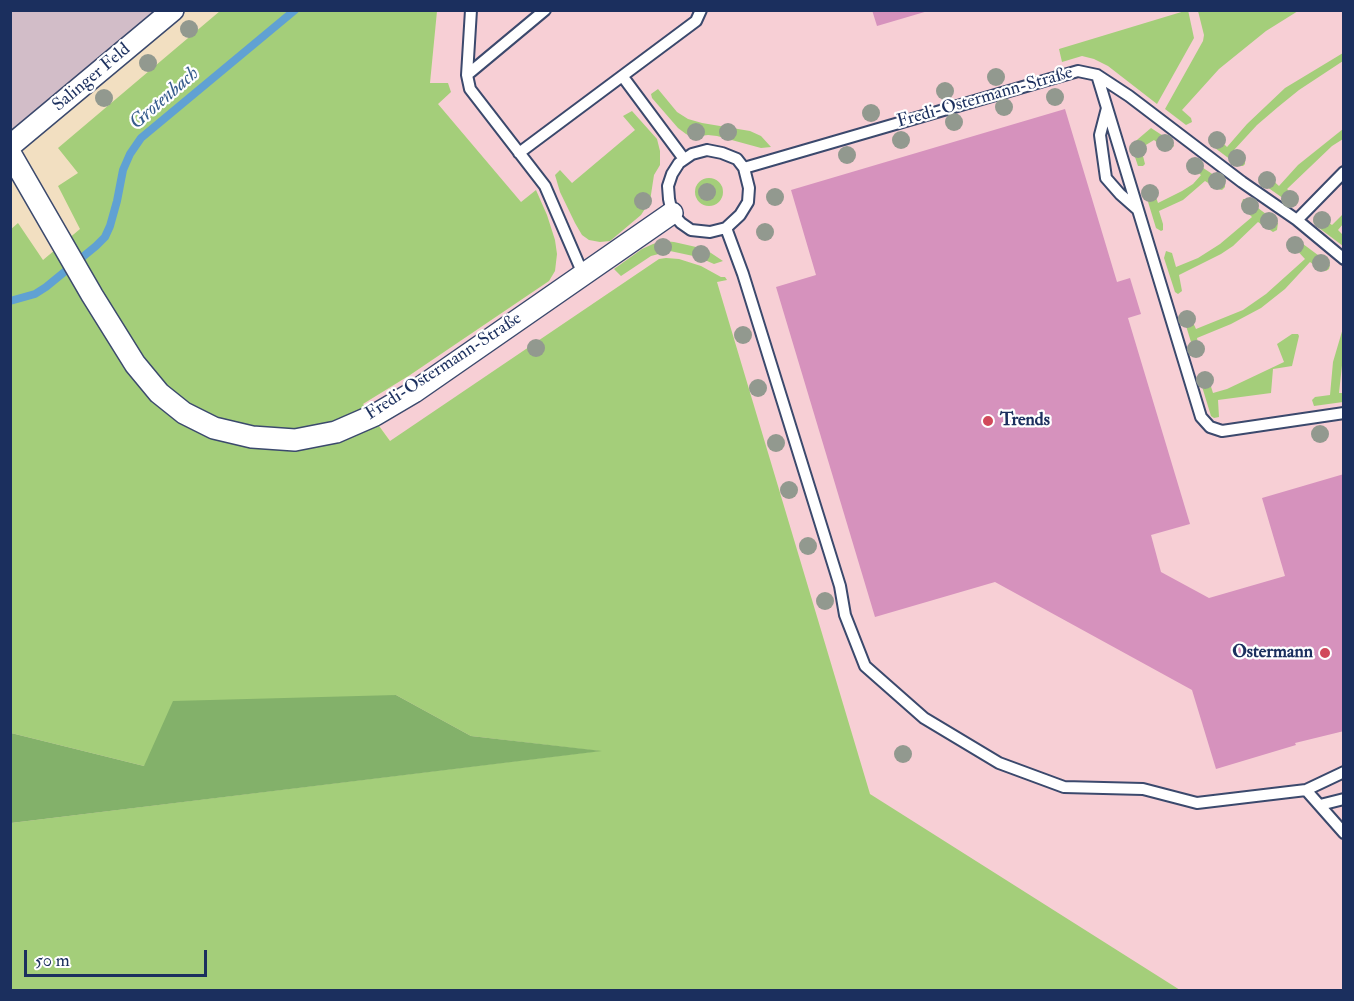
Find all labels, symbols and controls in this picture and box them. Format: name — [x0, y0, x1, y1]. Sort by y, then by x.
street label: Salinger Feld — [49, 39, 135, 117]
water label: Grotenbach — [126, 62, 204, 136]
street label: Fredi-Ostermann-Straße — [895, 63, 1075, 133]
street label: Fredi-Ostermann-Straße — [362, 308, 526, 426]
place label: Trends — [1000, 410, 1050, 432]
marker: Trends — [981, 414, 995, 428]
place label: Ostermann — [1232, 642, 1313, 664]
marker: Ostermann — [1318, 646, 1332, 660]
scale bar — [27, 938, 210, 976]
text: 50 m — [35, 949, 70, 972]

